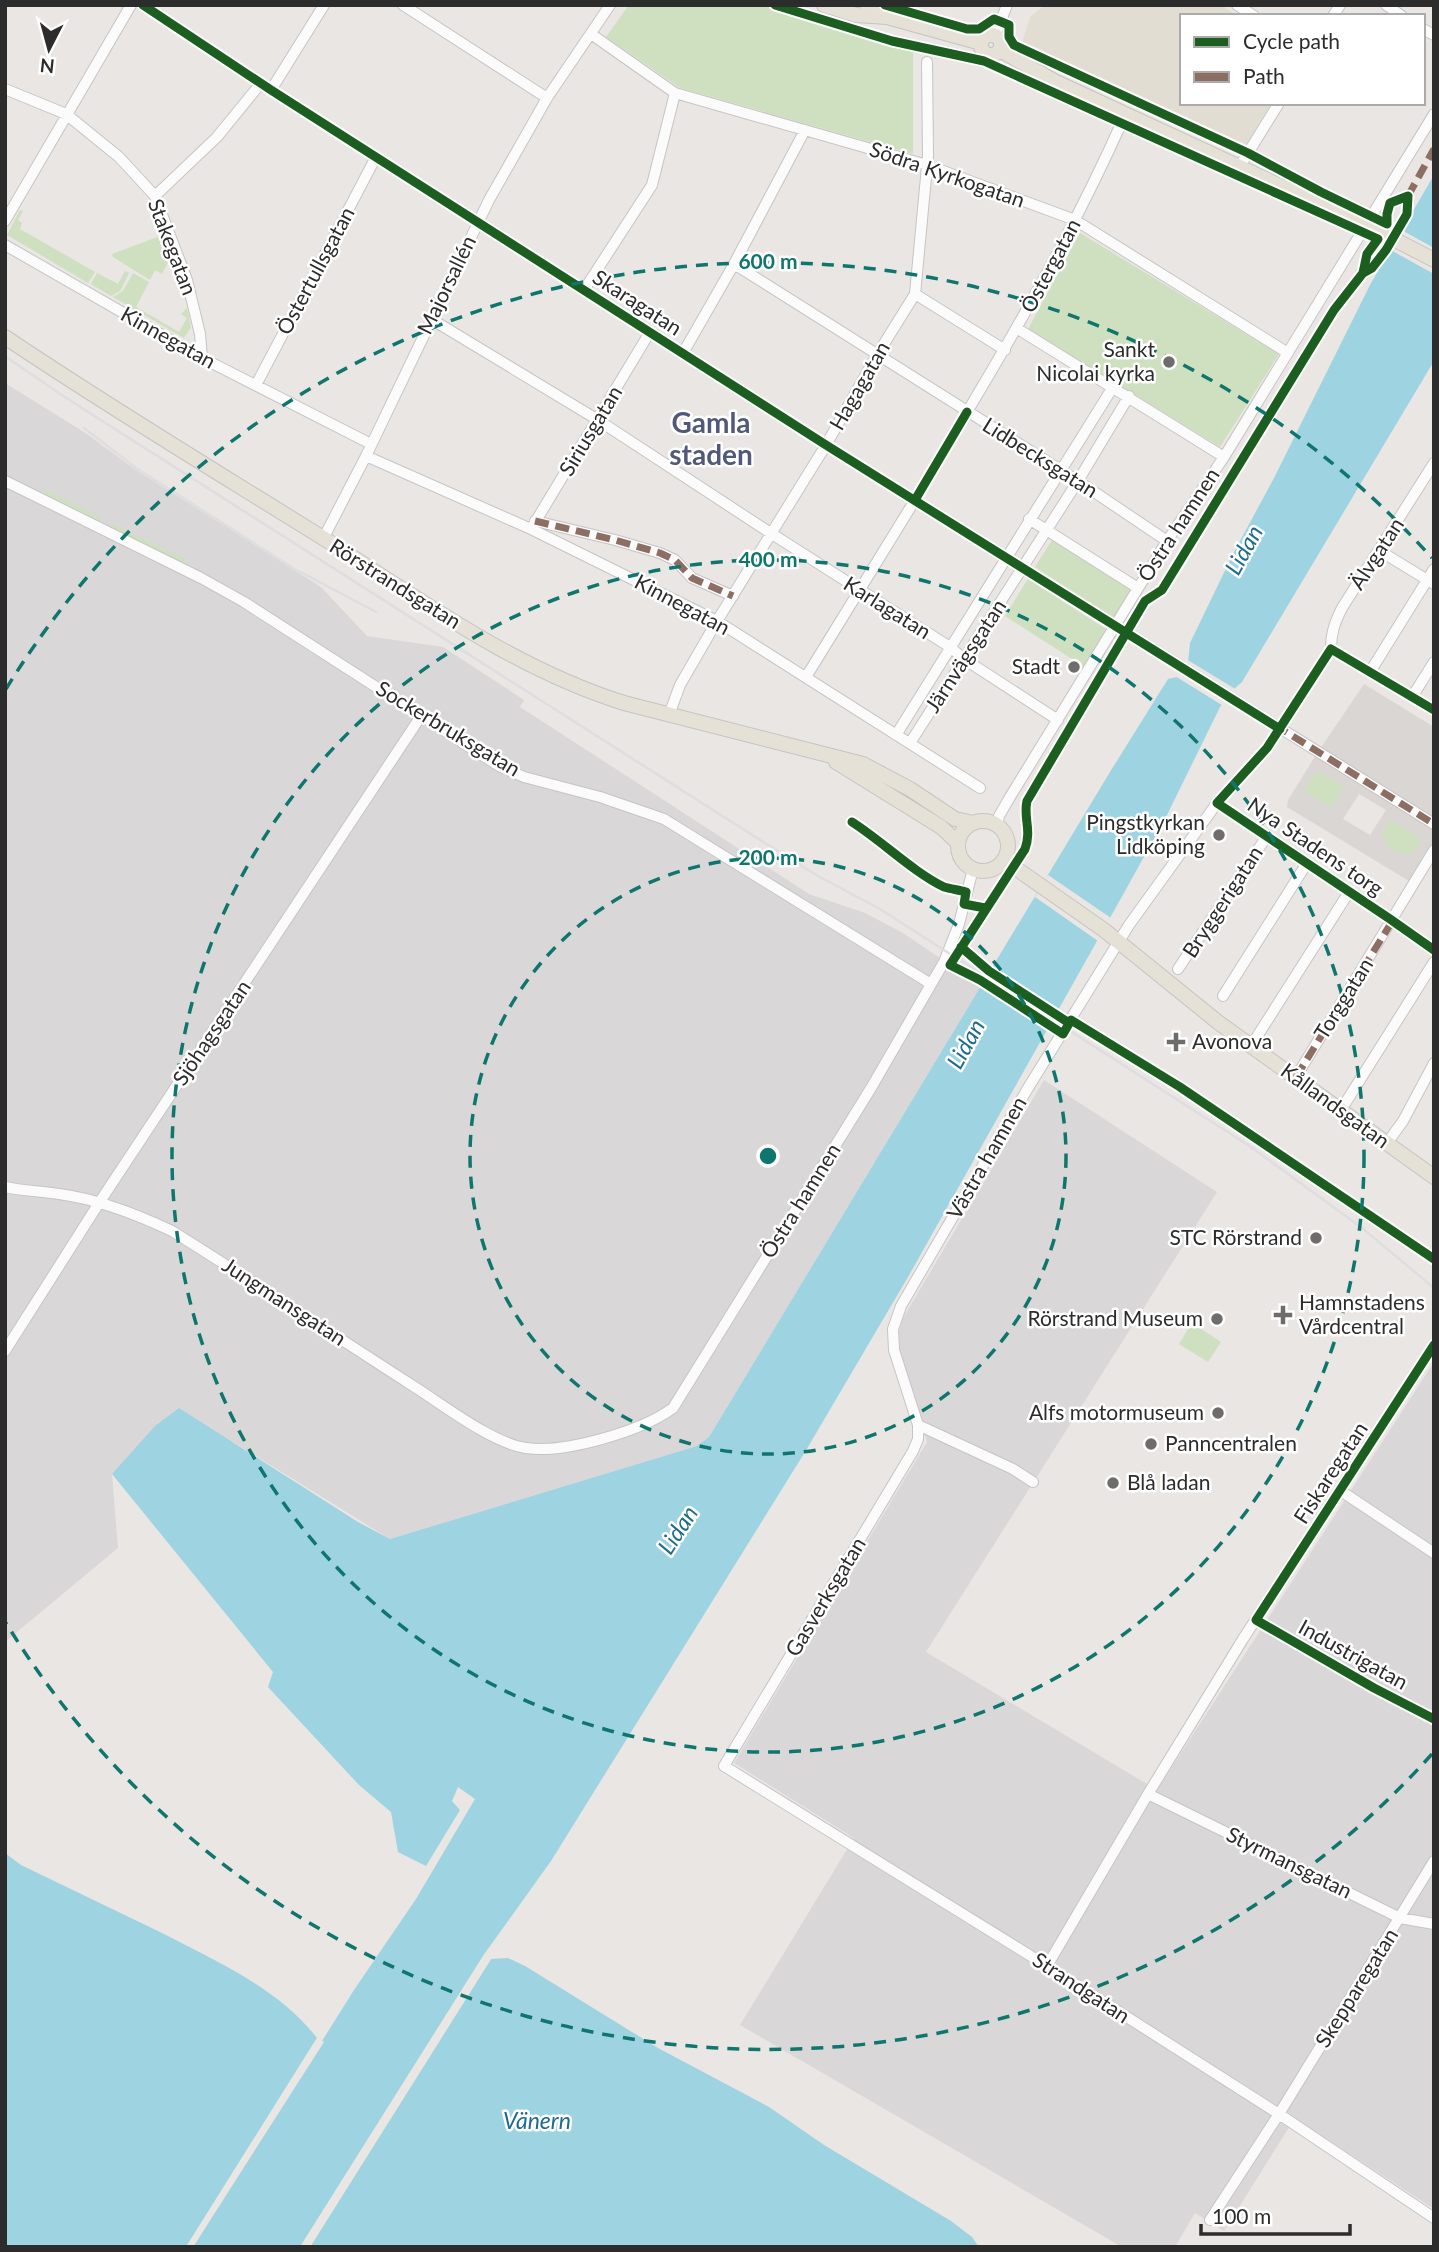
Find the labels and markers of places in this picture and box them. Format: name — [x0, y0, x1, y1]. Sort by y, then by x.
place label: Sankt Nicolai kyrka — [1036, 336, 1155, 385]
marker: Sankt Nicolai kyrka — [1161, 354, 1177, 370]
place label: Stadt — [1012, 653, 1060, 678]
marker: Stadt — [1066, 659, 1082, 675]
place label: Pingstkyrkan Lidköping — [1086, 809, 1205, 858]
marker: Pingstkyrkan Lidköping — [1211, 827, 1227, 843]
place label: Avonova — [1192, 1028, 1272, 1053]
marker: Avonova — [1166, 1032, 1186, 1052]
centre of rings — [756, 1144, 780, 1168]
place label: STC Rörstrand — [1170, 1224, 1302, 1249]
marker: STC Rörstrand — [1308, 1230, 1324, 1246]
place label: Hamnstadens Vårdcentral — [1299, 1289, 1425, 1338]
place label: Rörstrand Museum — [1027, 1305, 1203, 1330]
marker: Hamnstadens Vårdcentral — [1273, 1305, 1293, 1325]
marker: Rörstrand Museum — [1209, 1311, 1225, 1327]
place label: Alfs motormuseum — [1029, 1399, 1204, 1424]
marker: Alfs motormuseum — [1210, 1405, 1226, 1421]
place label: Panncentralen — [1165, 1430, 1297, 1455]
marker: Panncentralen — [1143, 1436, 1159, 1452]
place label: Blå ladan — [1127, 1469, 1210, 1494]
marker: Blå ladan — [1105, 1475, 1121, 1491]

